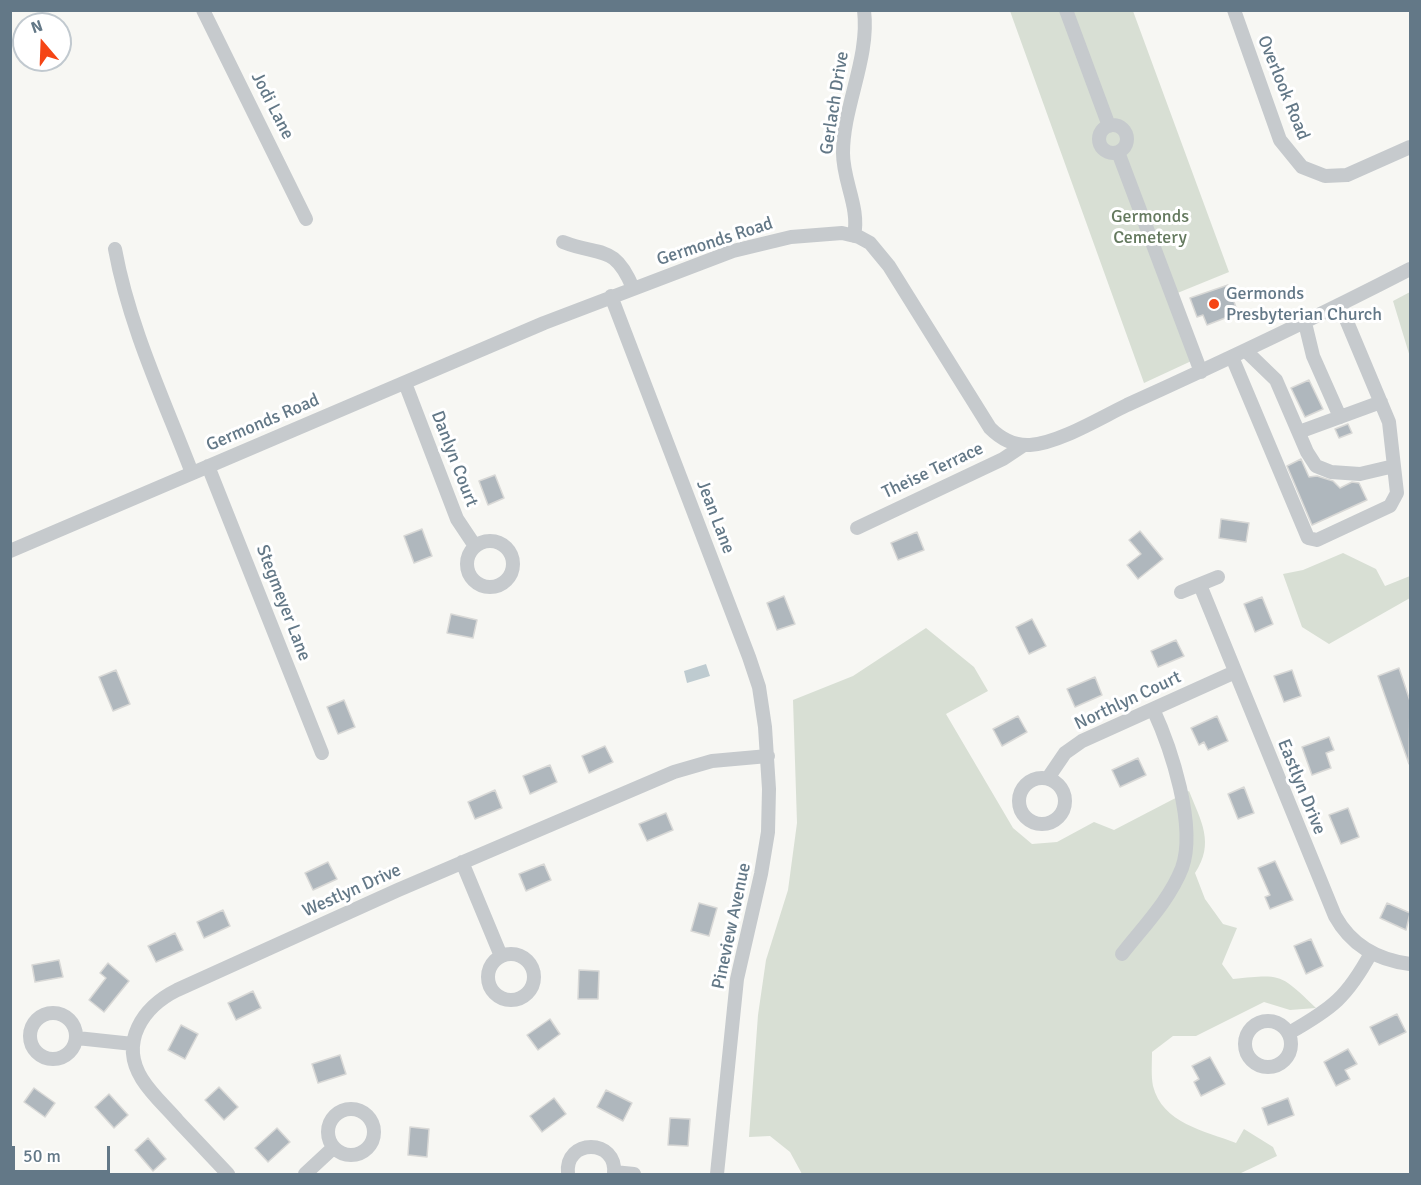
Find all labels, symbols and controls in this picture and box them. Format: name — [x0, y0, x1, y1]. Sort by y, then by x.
north arrow — [12, 12, 72, 72]
text: N — [28, 16, 45, 38]
street label: Overlook Road — [1252, 33, 1314, 143]
street label: Gerlach Drive — [816, 50, 854, 156]
street label: Jodi Lane — [246, 69, 298, 143]
park label: Germonds Cemetery — [1111, 206, 1189, 248]
street label: Germonds Road — [654, 213, 776, 271]
place label: Germonds Presbyterian Church — [1226, 283, 1382, 326]
marker: Germonds Presbyterian Church — [1207, 297, 1221, 311]
street label: Germonds Road — [203, 389, 323, 457]
street label: Danlyn Court — [426, 408, 482, 510]
street label: Theise Terrace — [879, 438, 987, 504]
street label: Jean Lane — [691, 477, 739, 557]
street label: Stegmeyer Lane — [251, 542, 315, 664]
street label: Northlyn Court — [1071, 667, 1185, 735]
street label: Eastlyn Drive — [1272, 736, 1330, 838]
street label: Westlyn Drive — [300, 860, 404, 922]
street label: Pineview Avenue — [708, 861, 756, 991]
scale bar — [15, 1134, 112, 1172]
text: 50 m — [23, 1145, 61, 1167]

